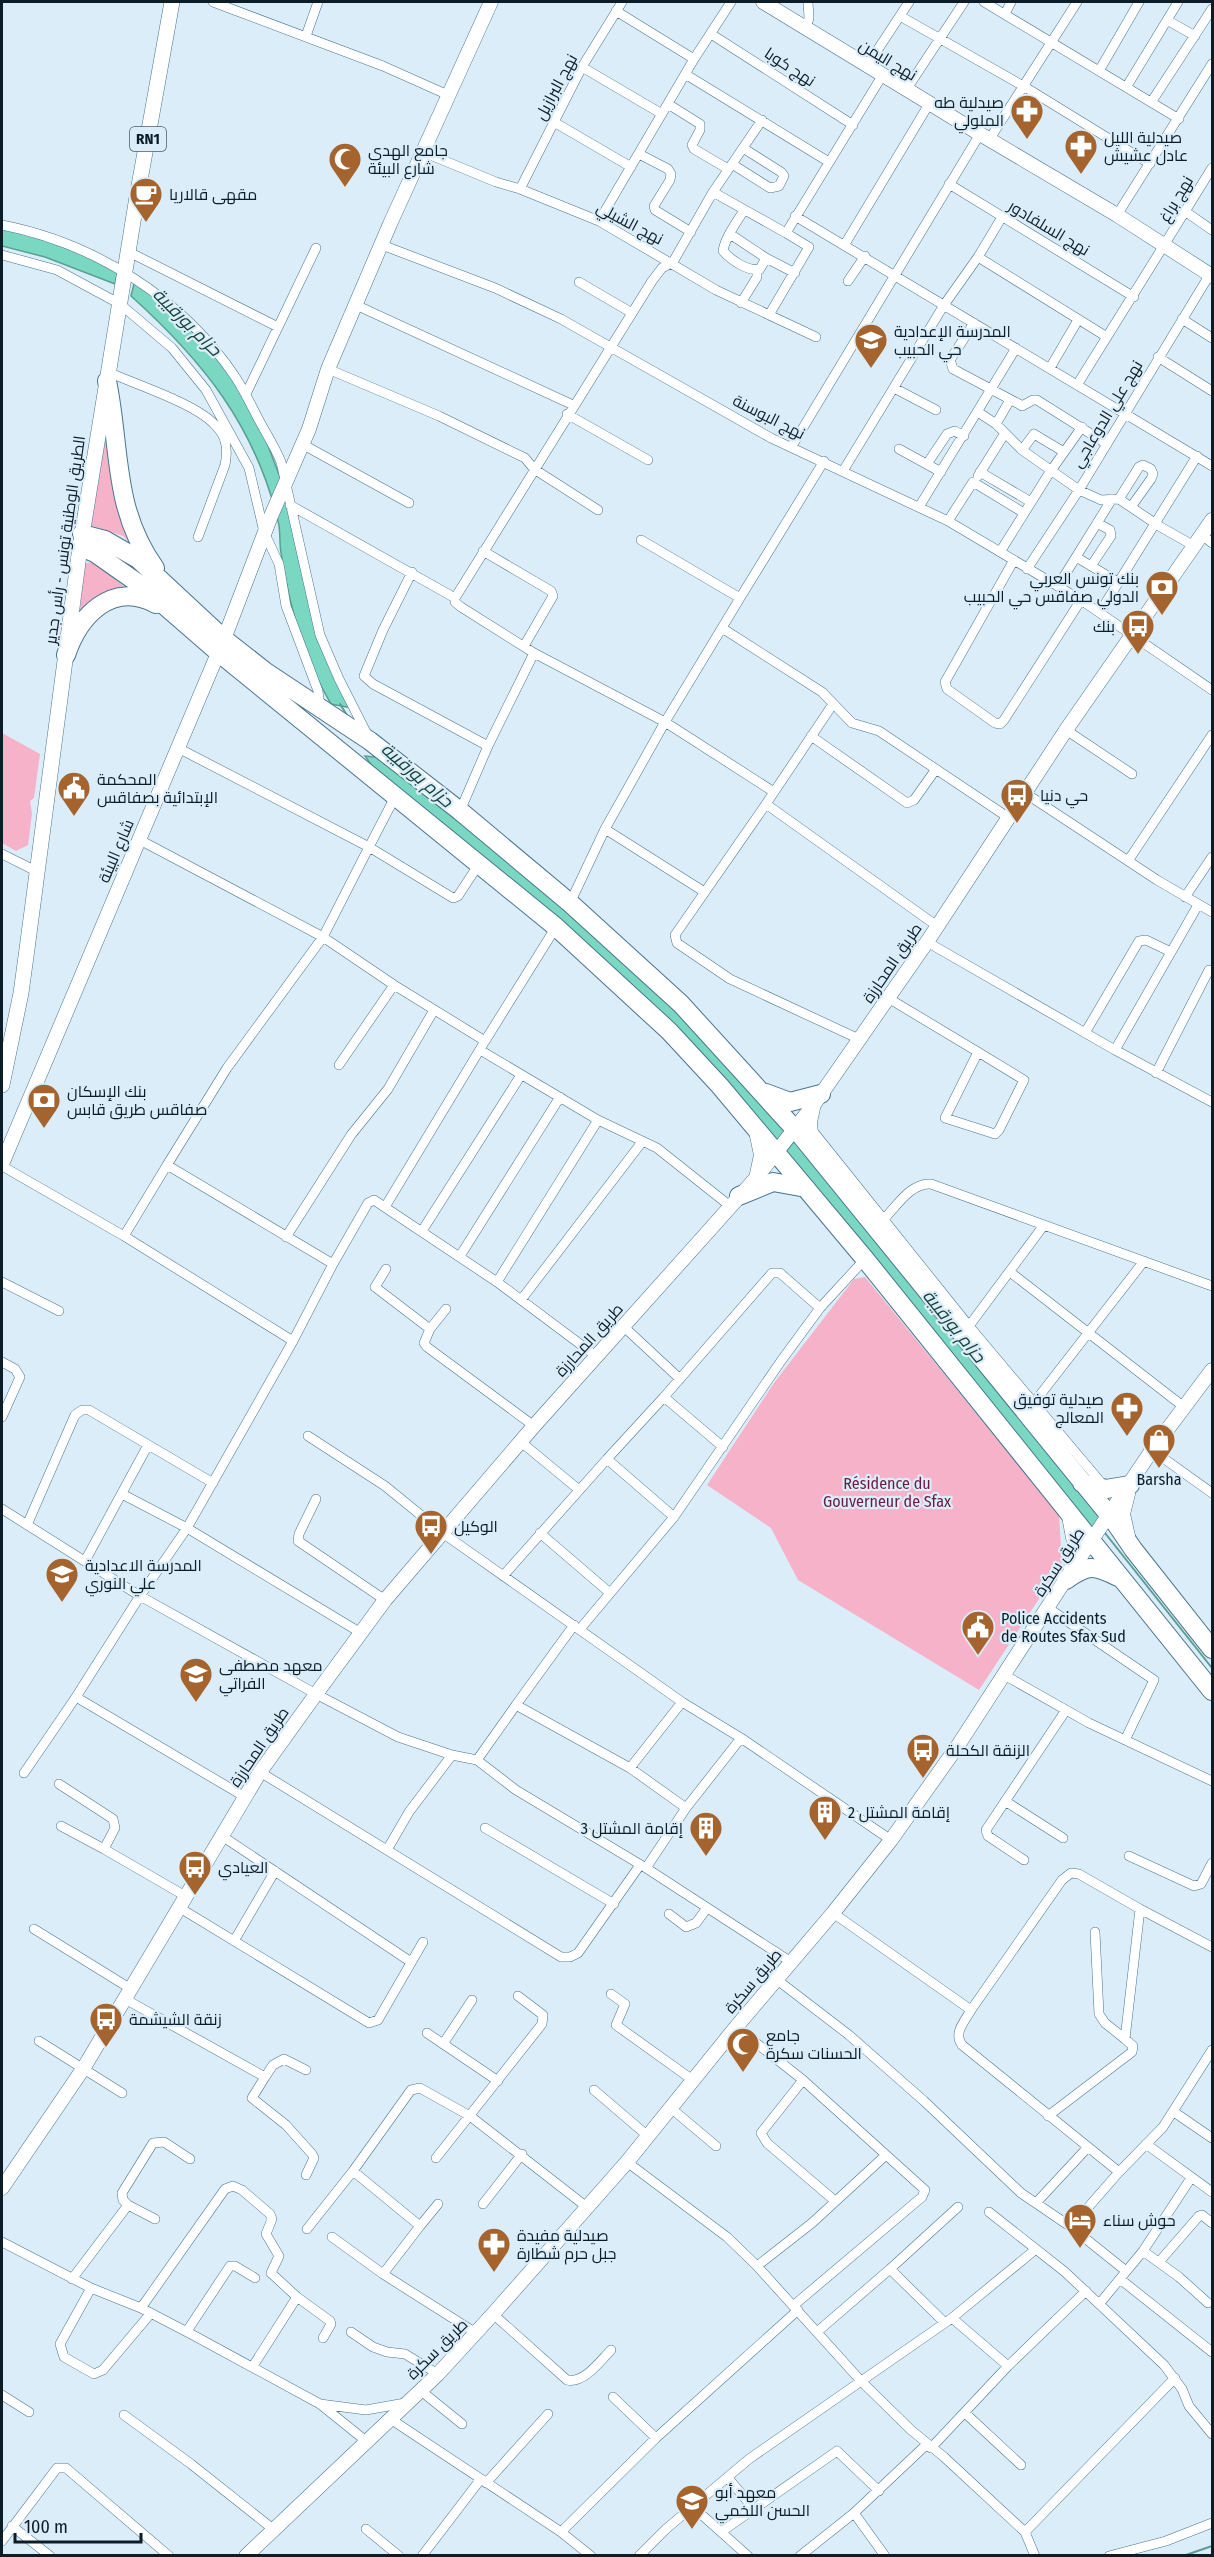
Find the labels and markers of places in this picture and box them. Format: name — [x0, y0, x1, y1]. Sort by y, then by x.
place label: صيدلية طه الملولي — [934, 93, 1004, 134]
pharmacy icon: صيدلية طه الملولي — [1009, 93, 1045, 140]
pharmacy icon: صيدلية الليل عادل عشيش — [1063, 128, 1099, 175]
place label: صيدلية الليل عادل عشيش — [1104, 128, 1188, 166]
mosque icon: جامع الهدى شارع البيئة — [327, 141, 363, 188]
place label: جامع الهدى شارع البيئة — [368, 141, 448, 180]
cafe icon: مقهى قالاريا — [128, 176, 164, 223]
place label: مقهى قالاريا — [169, 185, 257, 205]
school or university icon: المدرسة الإعدادية حي الحبيب — [853, 322, 889, 369]
place label: المدرسة الإعدادية حي الحبيب — [894, 322, 1011, 363]
place label: بنك تونس العربي الدولي صفاقس حي الحبيب — [964, 569, 1139, 610]
bank icon: بنك تونس العربي الدولي صفاقس حي الحبيب — [1144, 569, 1180, 616]
bus stop icon: بنك — [1120, 608, 1156, 655]
place label: بنك — [1093, 617, 1115, 636]
public building icon: المحكمة الإبتدائية بصفاقس — [56, 770, 92, 817]
place label: المحكمة الإبتدائية بصفاقس — [97, 770, 218, 808]
bus stop icon: حي دنيا — [999, 777, 1035, 824]
place label: حي دنيا — [1040, 786, 1088, 809]
bank icon: بنك الإسكان صفاقس طريق قابس — [26, 1082, 62, 1129]
place label: بنك الإسكان صفاقس طريق قابس — [67, 1082, 207, 1120]
place label: صيدلية توفيق المعالج — [1013, 1390, 1104, 1429]
pharmacy icon: صيدلية توفيق المعالج — [1109, 1390, 1145, 1437]
shop icon: Barsha — [1141, 1422, 1177, 1469]
place label: Barsha — [1136, 1470, 1182, 1489]
bus stop icon: الوكيل — [413, 1508, 449, 1555]
place label: الوكيل — [454, 1517, 498, 1537]
school or university icon: المدرسة الاعدادية علي النوري — [44, 1556, 80, 1603]
place label: المدرسة الاعدادية علي النوري — [85, 1556, 202, 1597]
public building icon: Police Accidents de Routes Sfax Sud — [960, 1609, 996, 1656]
place label: Police Accidents de Routes Sfax Sud — [1001, 1609, 1126, 1646]
school or university icon: معهد مصطفى الفراتي — [178, 1656, 214, 1703]
place label: معهد مصطفى الفراتي — [219, 1656, 323, 1697]
bus stop icon: الزنقة الكحلة — [905, 1732, 941, 1779]
place label: الزنقة الكحلة — [946, 1741, 1030, 1760]
building icon: إقامة المشتل 2 — [807, 1794, 843, 1841]
place label: إقامة المشتل 2 — [848, 1803, 950, 1823]
building icon: إقامة المشتل 3 — [688, 1810, 724, 1857]
place label: إقامة المشتل 3 — [581, 1819, 683, 1839]
bus stop icon: العيادي — [177, 1849, 213, 1896]
place label: العيادي — [218, 1858, 268, 1881]
bus stop icon: زنقة الشيشمة — [88, 2001, 124, 2048]
place label: زنقة الشيشمة — [129, 2010, 222, 2029]
mosque icon: جامع الحسنات سكرة — [725, 2026, 761, 2073]
place label: جامع الحسنات سكرة — [766, 2026, 862, 2063]
hotel icon: حوش سناء — [1062, 2202, 1098, 2249]
place label: حوش سناء — [1103, 2211, 1176, 2231]
pharmacy icon: صيدلية مفيدة جبل حرم شطارة — [476, 2226, 512, 2273]
place label: صيدلية مفيدة جبل حرم شطارة — [517, 2226, 616, 2265]
school or university icon: معهد أبو الحسن اللخمي — [674, 2483, 710, 2530]
place label: معهد أبو الحسن اللخمي — [715, 2483, 810, 2524]

